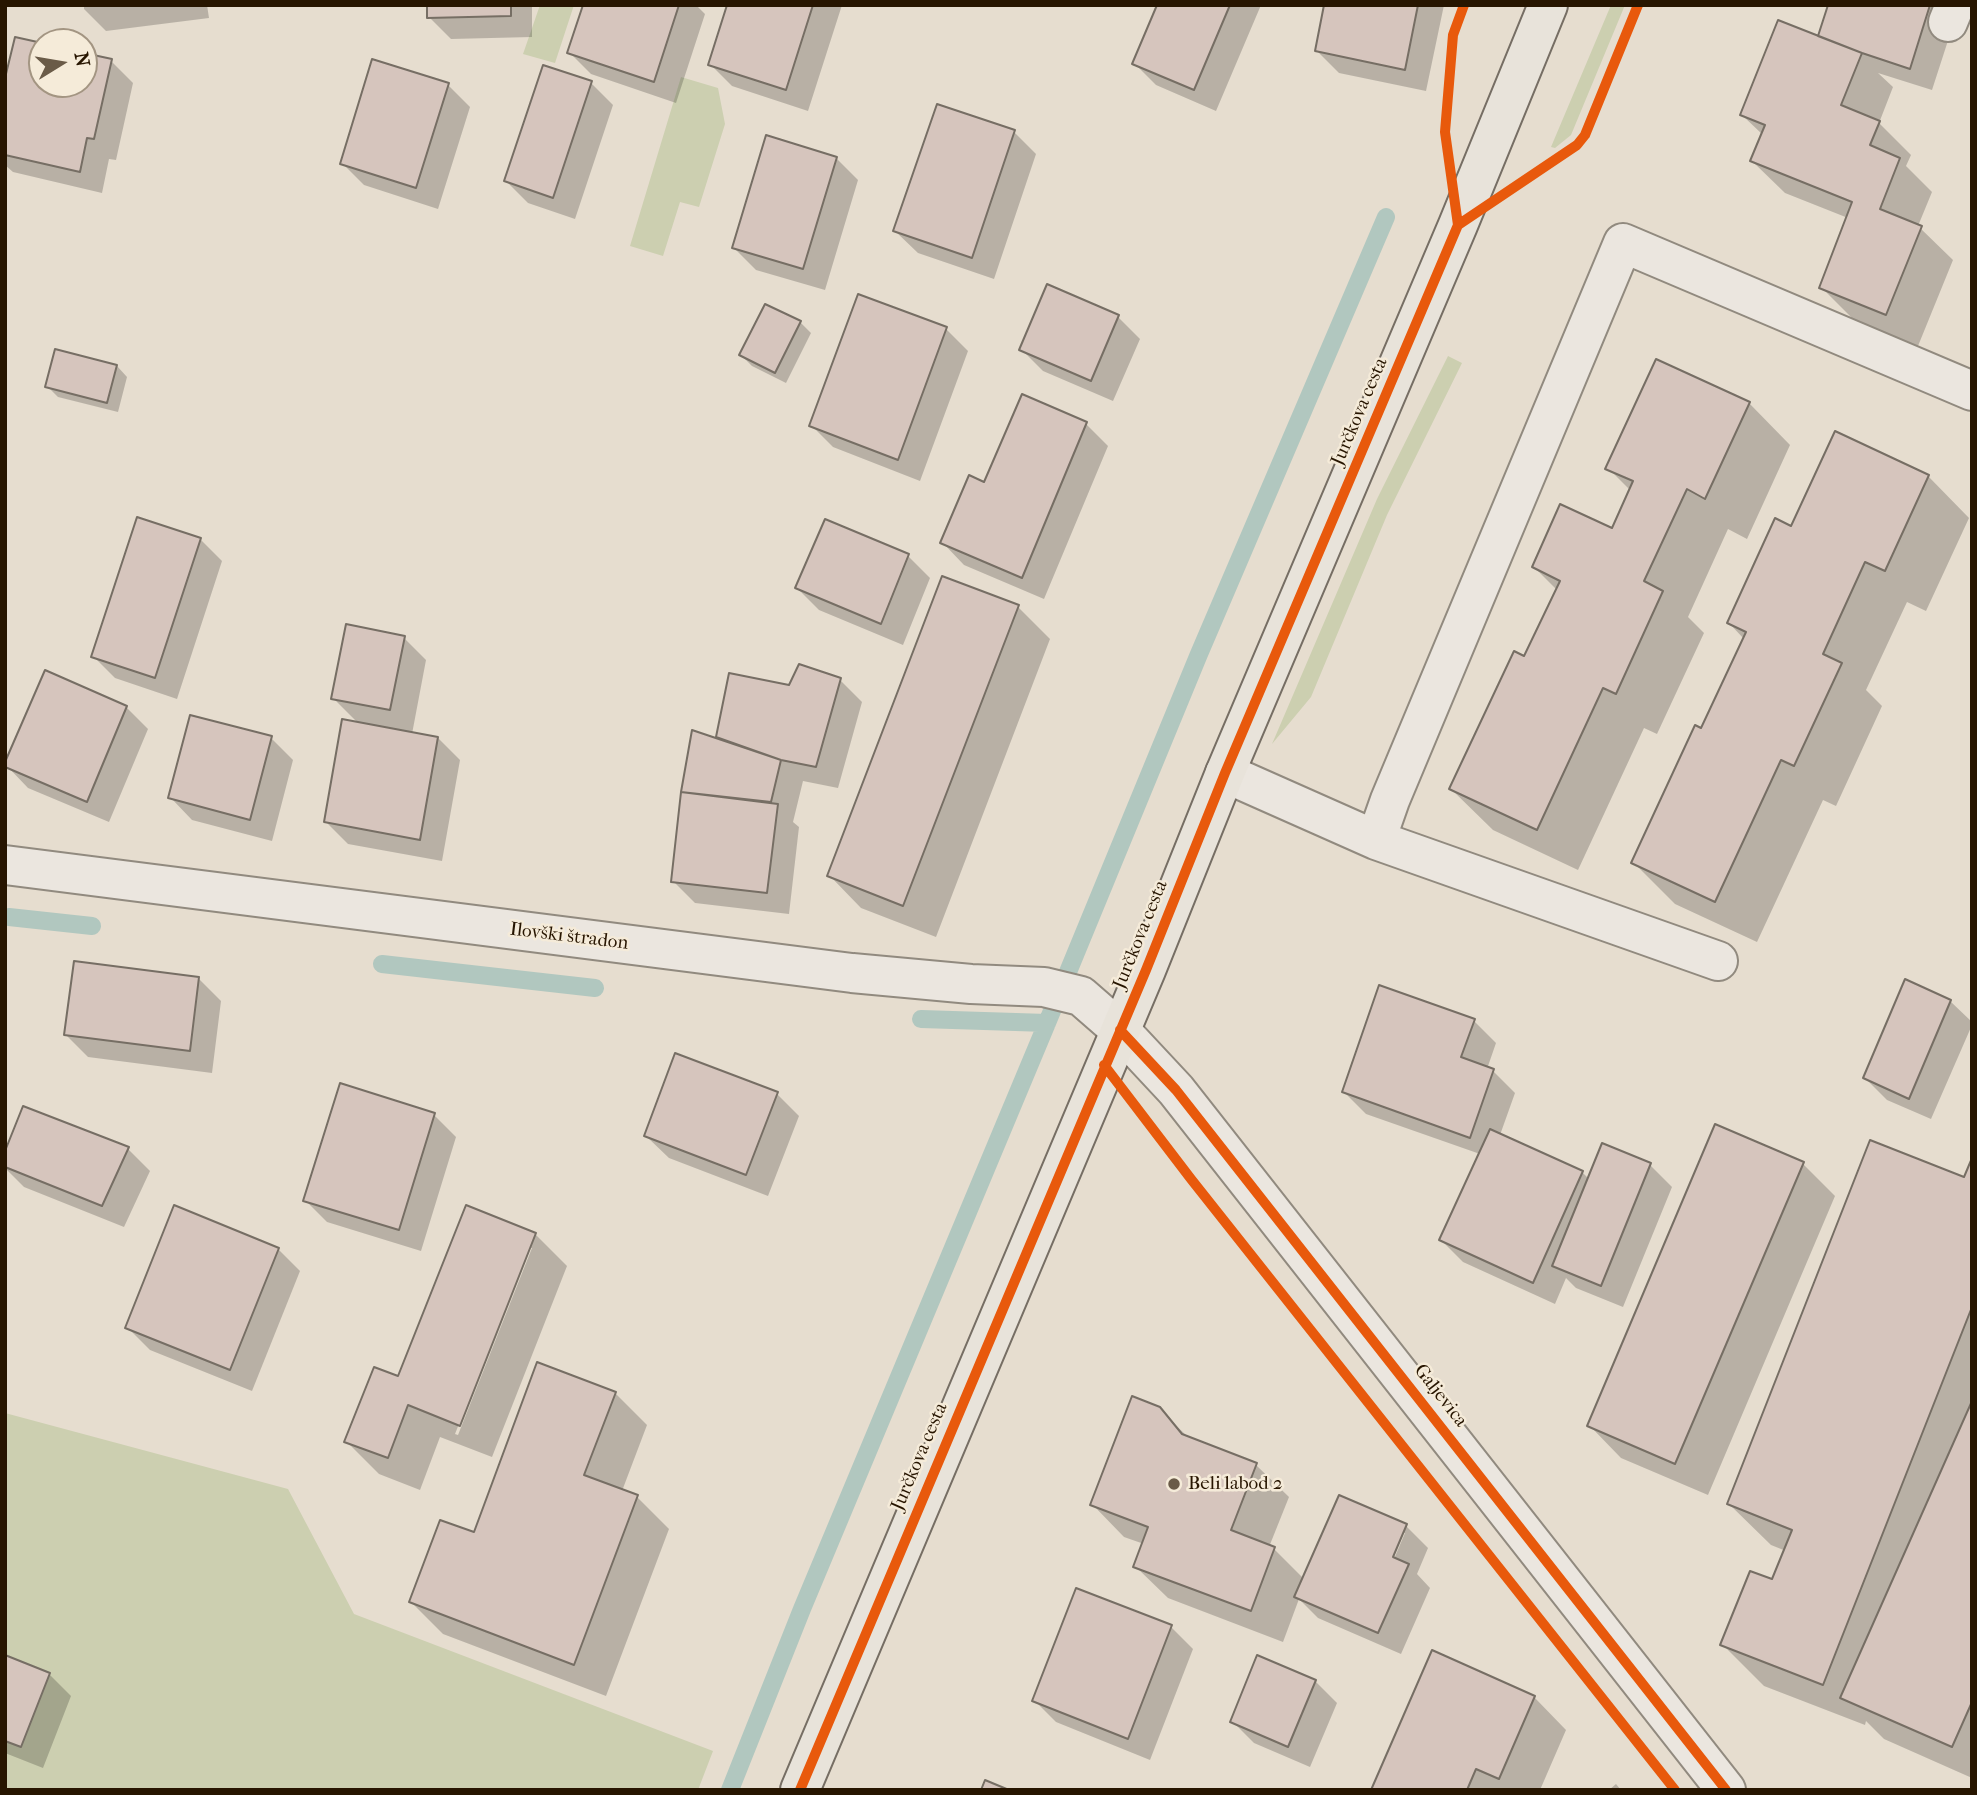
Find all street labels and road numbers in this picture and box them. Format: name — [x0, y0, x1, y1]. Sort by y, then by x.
street label: Jurčkova cesta — [1327, 355, 1393, 469]
street label: Jurčkova cesta — [1109, 877, 1173, 993]
street label: Ilovški štradon — [508, 918, 630, 956]
street label: Galjevica — [1408, 1360, 1472, 1432]
street label: Jurčkova cesta — [887, 1400, 953, 1514]

